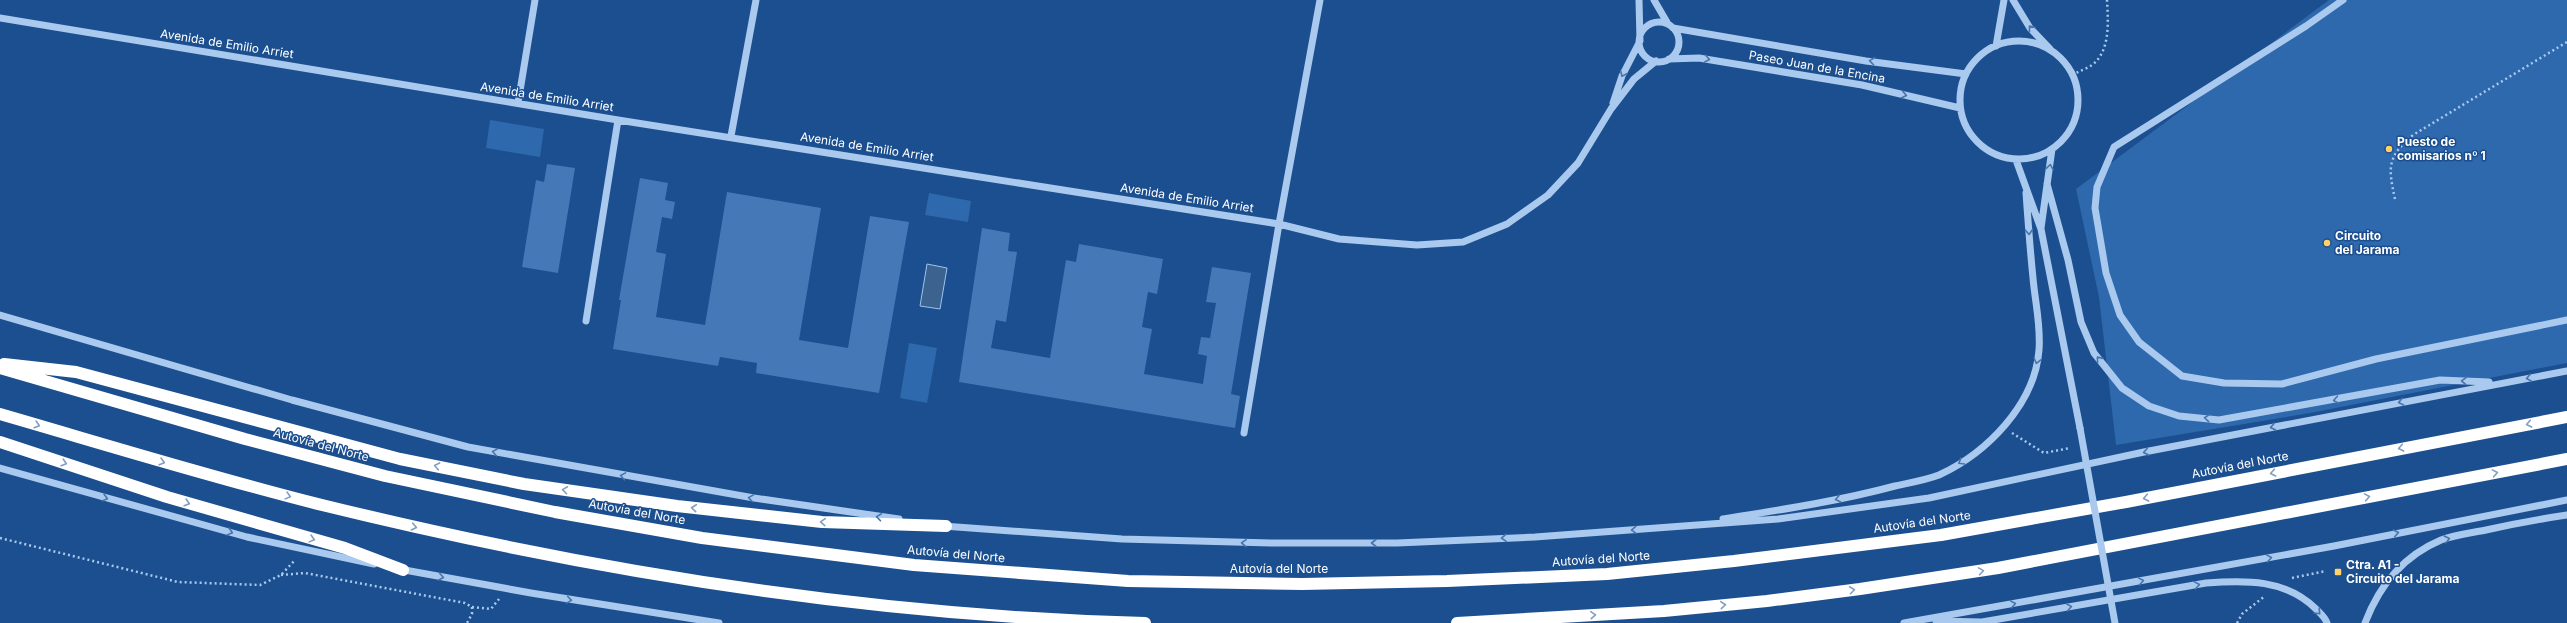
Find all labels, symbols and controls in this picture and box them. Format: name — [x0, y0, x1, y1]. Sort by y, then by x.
one-way arrow — [2029, 25, 2036, 32]
street label: Avenida de Emilio Arriet — [159, 26, 295, 61]
street label: Paseo Juan de la Encina — [1748, 47, 1886, 86]
one-way arrow — [1704, 54, 1711, 63]
one-way arrow — [1869, 57, 1875, 66]
one-way arrow — [1620, 70, 1628, 77]
street label: Avenida de Emilio Arriet — [479, 79, 615, 114]
one-way arrow — [1901, 91, 1907, 99]
street label: Avenida de Emilio Arriet — [799, 129, 935, 164]
place label: Puesto de comisarios nº 1 — [2397, 134, 2486, 163]
marker: Puesto de comisarios nº 1 — [2384, 144, 2394, 154]
one-way arrow — [2045, 164, 2053, 170]
street label: Avenida de Emilio Arriet — [1119, 180, 1255, 215]
place label: Circuito del Jarama — [2335, 228, 2399, 257]
one-way arrow — [2024, 229, 2033, 235]
marker: Circuito del Jarama — [2322, 238, 2332, 248]
one-way arrow — [2096, 356, 2103, 363]
one-way arrow — [2033, 357, 2042, 364]
one-way arrow — [2526, 373, 2532, 382]
one-way arrow — [2461, 377, 2467, 386]
one-way arrow — [2332, 395, 2339, 403]
one-way arrow — [2398, 398, 2404, 406]
one-way arrow — [2204, 414, 2210, 423]
one-way arrow — [2526, 419, 2532, 427]
one-way arrow — [34, 420, 41, 429]
one-way arrow — [2270, 422, 2276, 431]
street label: Autovía del Norte — [272, 425, 371, 464]
one-way arrow — [2398, 443, 2404, 452]
one-way arrow — [2143, 447, 2149, 455]
one-way arrow — [492, 448, 498, 457]
street label: Autovía del Norte — [2190, 448, 2290, 481]
one-way arrow — [158, 457, 165, 466]
one-way arrow — [1958, 457, 1965, 464]
one-way arrow — [60, 459, 67, 467]
one-way arrow — [434, 463, 440, 471]
one-way arrow — [2270, 468, 2276, 476]
one-way arrow — [2491, 470, 2498, 478]
one-way arrow — [619, 472, 626, 481]
one-way arrow — [562, 486, 568, 495]
one-way arrow — [284, 491, 291, 500]
one-way arrow — [101, 493, 108, 502]
one-way arrow — [2143, 493, 2149, 502]
one-way arrow — [2364, 493, 2370, 502]
one-way arrow — [748, 494, 754, 503]
one-way arrow — [1834, 494, 1841, 503]
street label: Autovía del Norte — [587, 496, 687, 527]
one-way arrow — [184, 498, 191, 507]
one-way arrow — [690, 504, 697, 513]
street label: Autovía del Norte — [1872, 507, 1972, 536]
one-way arrow — [876, 513, 882, 522]
one-way arrow — [820, 517, 826, 526]
one-way arrow — [411, 522, 417, 530]
one-way arrow — [1631, 525, 1637, 534]
one-way arrow — [227, 528, 233, 536]
one-way arrow — [2393, 530, 2400, 538]
one-way arrow — [1501, 534, 1507, 543]
one-way arrow — [309, 535, 315, 543]
one-way arrow — [2444, 535, 2450, 543]
one-way arrow — [1241, 538, 1247, 547]
one-way arrow — [1371, 539, 1377, 547]
street label: Autovía del Norte — [906, 542, 1006, 565]
street label: Autovía del Norte — [1551, 548, 1651, 569]
one-way arrow — [2266, 554, 2272, 562]
place label: Ctra. A1 - Circuito del Jarama — [2346, 557, 2459, 586]
street label: Autovía del Norte — [1230, 561, 1328, 576]
one-way arrow — [1978, 567, 1984, 576]
marker: Ctra. A1 - Circuito del Jarama — [2333, 567, 2343, 577]
one-way arrow — [438, 572, 444, 581]
one-way arrow — [2138, 577, 2144, 585]
one-way arrow — [2194, 581, 2200, 590]
one-way arrow — [1849, 586, 1855, 595]
one-way arrow — [566, 595, 572, 604]
one-way arrow — [2010, 600, 2016, 609]
one-way arrow — [1720, 601, 1726, 610]
one-way arrow — [2066, 603, 2072, 612]
one-way arrow — [2313, 607, 2321, 615]
one-way arrow — [1590, 611, 1596, 620]

